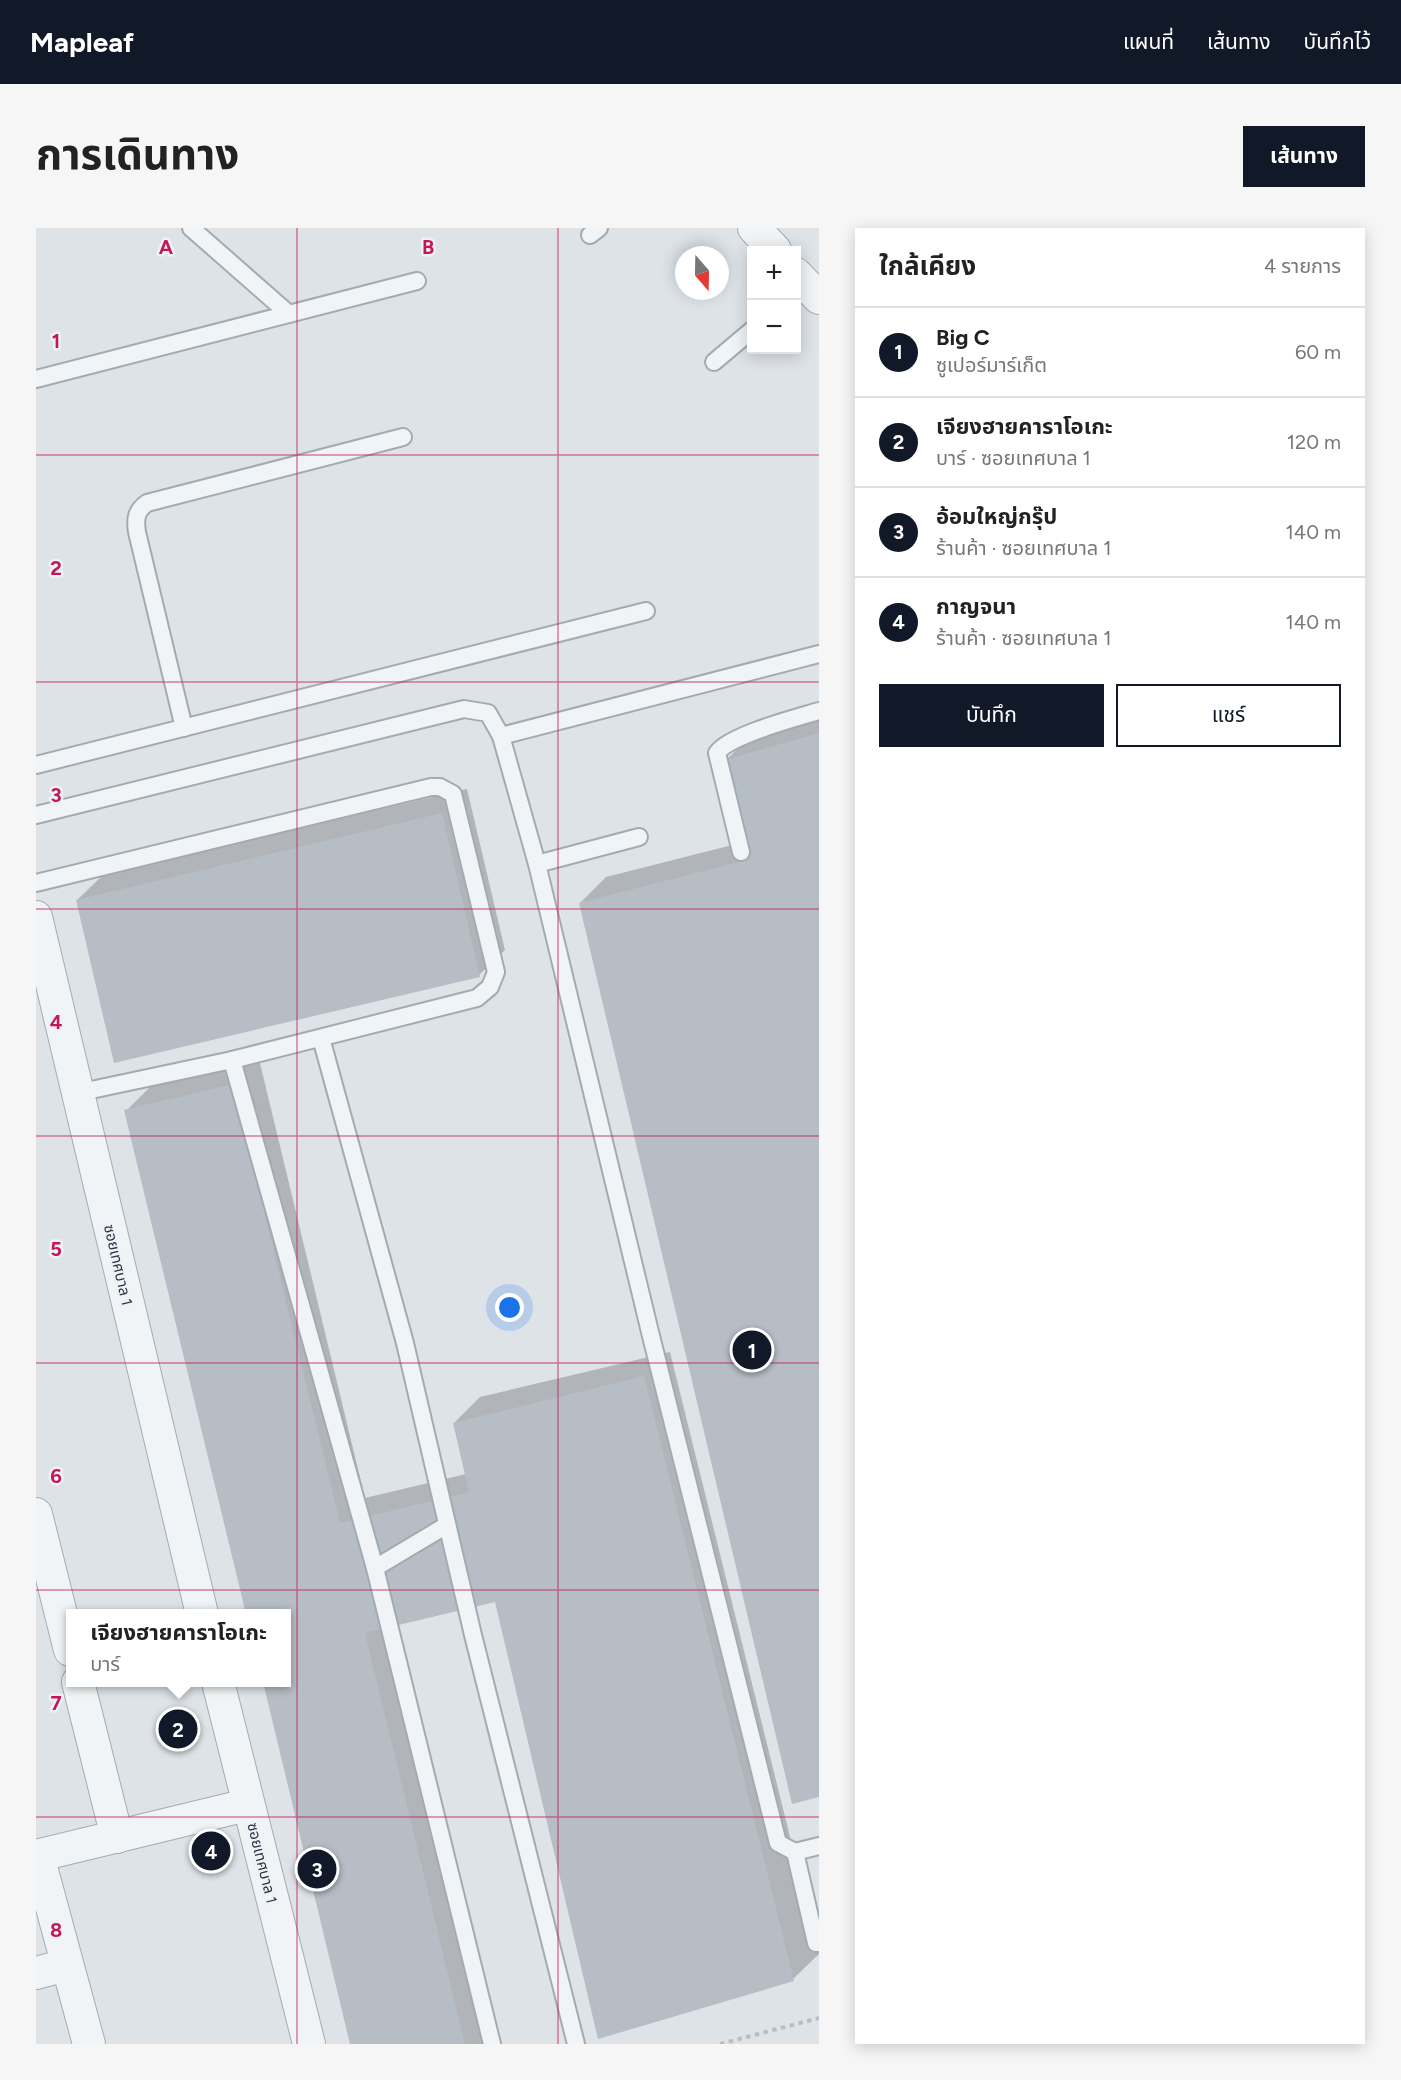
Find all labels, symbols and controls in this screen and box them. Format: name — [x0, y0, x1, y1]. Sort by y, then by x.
text: Mapleaf — [30, 25, 134, 59]
text: แผนที่ — [1123, 29, 1174, 54]
text: เส้นทาง — [1207, 29, 1271, 54]
text: บันทึกไว้ — [1304, 29, 1371, 54]
button: เส้นทาง — [1243, 126, 1365, 187]
text: การเดินทาง — [36, 129, 239, 180]
text: A — [159, 235, 174, 259]
text: B — [422, 235, 434, 259]
north arrow — [675, 246, 729, 300]
map controls — [747, 246, 801, 354]
button: + — [747, 246, 801, 300]
text: ใกล้เคียง — [879, 250, 976, 282]
text: 4 รายการ — [1264, 254, 1341, 278]
button: − — [747, 300, 801, 354]
text: Big C — [936, 324, 990, 351]
text: 1 — [52, 329, 60, 353]
text: 1 — [894, 340, 903, 364]
text: 60 m — [1295, 340, 1341, 364]
text: ซูเปอร์มาร์เก็ต — [936, 353, 1047, 377]
text: เจียงฮายคาราโอเกะ — [936, 413, 1113, 440]
text: 2 — [893, 430, 904, 454]
text: 120 m — [1287, 430, 1341, 454]
text: บาร์ · ซอยเทศบาล 1 — [936, 446, 1091, 470]
text: อ้อมใหญ่กรุ๊ป — [936, 503, 1057, 530]
text: 3 — [893, 520, 904, 544]
text: 140 m — [1286, 520, 1341, 544]
text: ร้านค้า · ซอยเทศบาล 1 — [936, 536, 1111, 560]
text: 2 — [50, 556, 62, 580]
text: กาญจนา — [936, 593, 1016, 620]
text: 4 — [892, 610, 905, 634]
text: 140 m — [1286, 610, 1341, 634]
text: ร้านค้า · ซอยเทศบาล 1 — [936, 626, 1111, 650]
button: บันทึก — [879, 684, 1104, 747]
button: แชร์ — [1116, 684, 1341, 747]
text: 3 — [50, 783, 62, 807]
text: 4 — [50, 1010, 63, 1034]
street label: ซอยเทศบาล 1 — [100, 1223, 136, 1307]
text: 5 — [50, 1237, 62, 1261]
your location — [495, 1293, 524, 1322]
pin: 1 — [732, 1328, 772, 1372]
text: 6 — [50, 1464, 62, 1488]
popup — [66, 1609, 291, 1687]
text: เจียงฮายคาราโอเกะ — [90, 1619, 267, 1646]
text: บาร์ — [90, 1652, 120, 1676]
text: 7 — [50, 1691, 62, 1715]
pin: 2 — [158, 1706, 198, 1752]
street label: ซอยเทศบาล 1 — [243, 1821, 281, 1905]
pin: 4 — [192, 1828, 231, 1874]
pin: 3 — [298, 1846, 336, 1892]
text: 8 — [50, 1918, 62, 1942]

